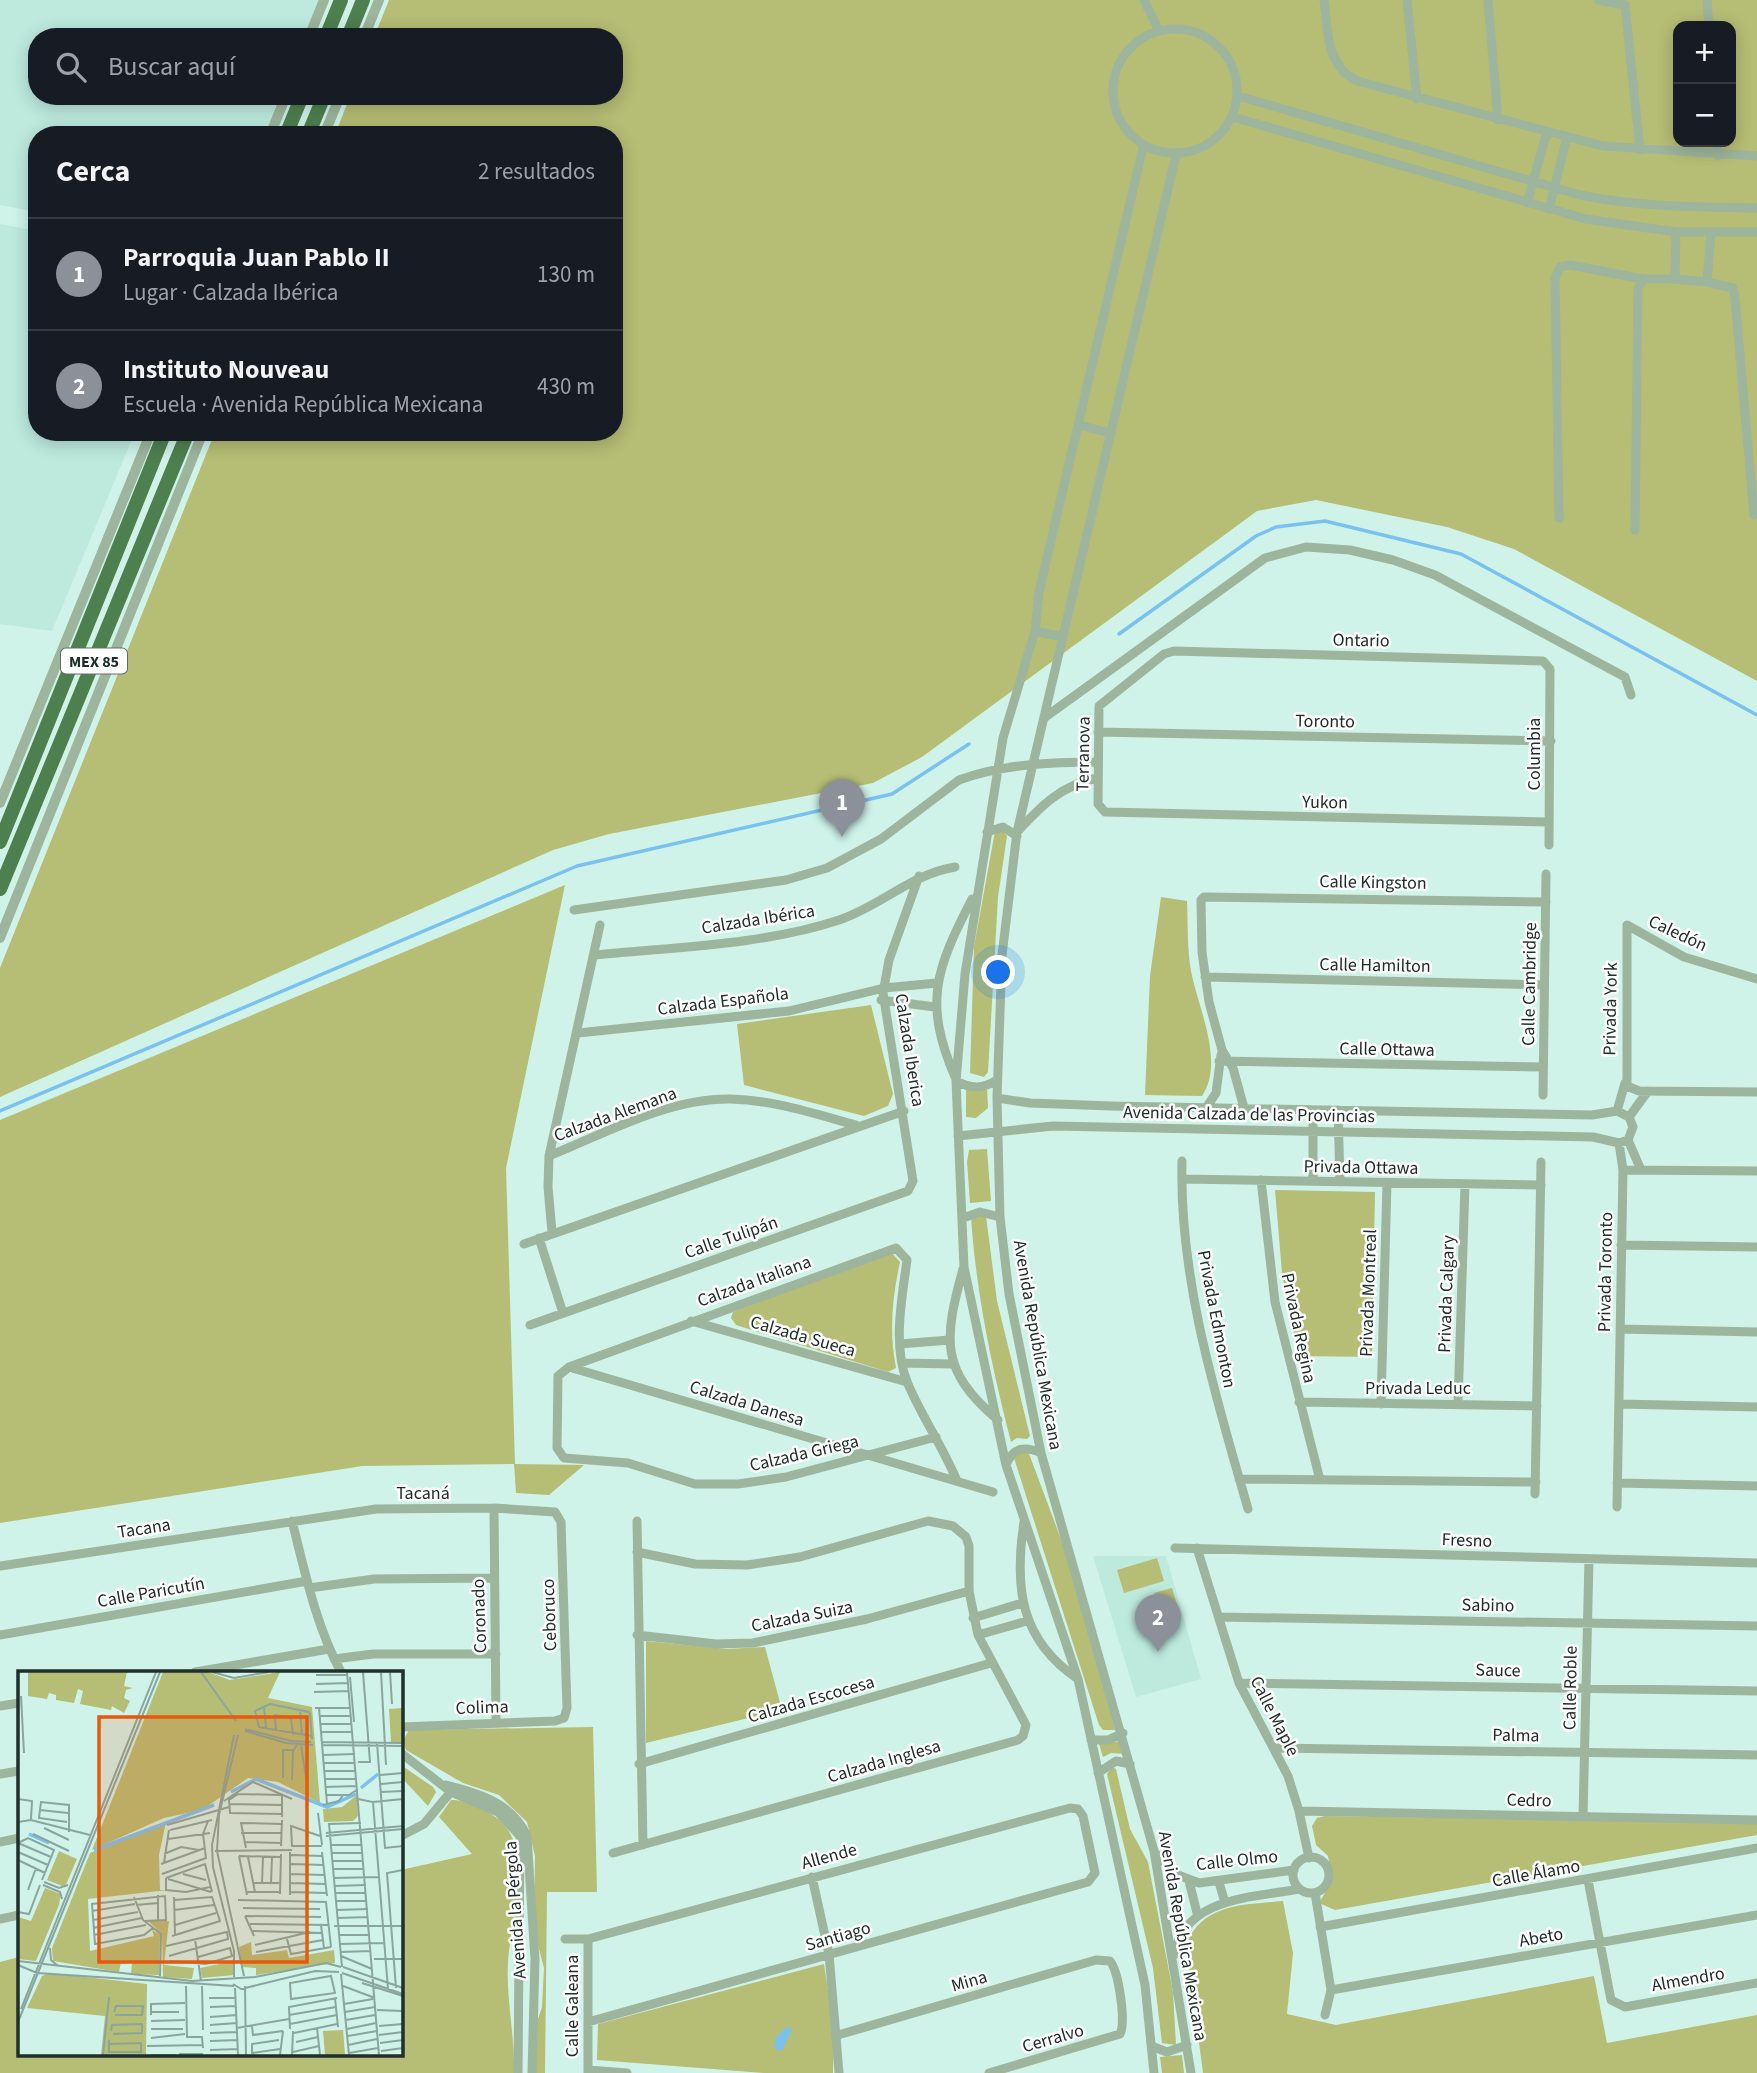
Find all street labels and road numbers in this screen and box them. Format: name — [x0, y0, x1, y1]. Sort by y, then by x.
street label: Ontario — [1332, 628, 1390, 653]
road number: MEX 85 — [61, 648, 127, 674]
street label: Toronto — [1295, 708, 1355, 735]
street label: Terranova — [1070, 716, 1097, 792]
street label: Columbia — [1522, 718, 1547, 790]
street label: Yukon — [1301, 790, 1348, 815]
street label: Calle Kingston — [1319, 869, 1427, 896]
street label: Calzada Ibérica — [700, 898, 816, 941]
street label: Caledón — [1644, 909, 1711, 958]
street label: Calle Cambridge — [1516, 922, 1543, 1046]
street label: Calle Hamilton — [1319, 952, 1431, 979]
street label: Privada York — [1597, 962, 1624, 1056]
street label: Calzada Española — [656, 981, 790, 1022]
street label: Calzada Iberica — [888, 992, 931, 1108]
street label: Calle Ottawa — [1339, 1036, 1435, 1063]
street label: Calzada Alemana — [550, 1081, 680, 1148]
street label: Avenida Calzada de las Provincias — [1123, 1100, 1375, 1129]
street label: Privada Ottawa — [1303, 1154, 1419, 1181]
street label: Calle Tulipán — [681, 1210, 781, 1265]
street label: Privada Toronto — [1592, 1212, 1619, 1332]
street label: Privada Montreal — [1354, 1229, 1383, 1357]
street label: Privada Calgary — [1432, 1234, 1461, 1353]
street label: Avenida República Mexicana — [1007, 1238, 1068, 1452]
street label: Privada Edmonton — [1191, 1248, 1242, 1390]
street label: Calzada Italiana — [694, 1249, 815, 1314]
street label: Privada Regina — [1275, 1271, 1322, 1385]
street label: Calzada Sueca — [747, 1310, 858, 1363]
street label: Calzada Danesa — [687, 1374, 807, 1433]
street label: Privada Leduc — [1365, 1376, 1471, 1401]
street label: Calzada Griega — [747, 1429, 861, 1478]
street label: Tacaná — [396, 1481, 450, 1506]
street label: Tacana — [116, 1512, 172, 1545]
street label: Fresno — [1441, 1527, 1493, 1554]
street label: Calle Paricutín — [95, 1571, 207, 1614]
street label: Coronado — [466, 1578, 493, 1654]
street label: Ceboruco — [536, 1578, 563, 1652]
street label: Sabino — [1461, 1593, 1515, 1618]
street label: Calzada Suiza — [749, 1594, 855, 1639]
street label: Calle Roble — [1557, 1646, 1584, 1730]
street label: Sauce — [1475, 1658, 1521, 1683]
street label: Calzada Escocesa — [745, 1669, 878, 1730]
street label: Calle Maple — [1244, 1672, 1305, 1761]
street label: Colima — [455, 1694, 509, 1721]
street label: Palma — [1492, 1723, 1540, 1748]
street label: Calzada Inglesa — [825, 1733, 944, 1790]
street label: Cedro — [1506, 1788, 1552, 1813]
street label: Avenida República Mexicana — [1152, 1829, 1213, 2043]
street label: Allende — [799, 1837, 860, 1876]
street label: Avenida la Pérgola — [498, 1840, 533, 1980]
street label: Calle Olmo — [1195, 1844, 1279, 1877]
street label: Calle Álamo — [1490, 1853, 1582, 1894]
street label: Santiago — [803, 1915, 874, 1958]
street label: Abeto — [1517, 1921, 1565, 1954]
street label: Calle Galeana — [560, 1955, 585, 2057]
street label: Almendro — [1650, 1961, 1727, 1998]
street label: Mina — [948, 1964, 990, 1999]
street label: Cerralvo — [1019, 2018, 1087, 2059]

